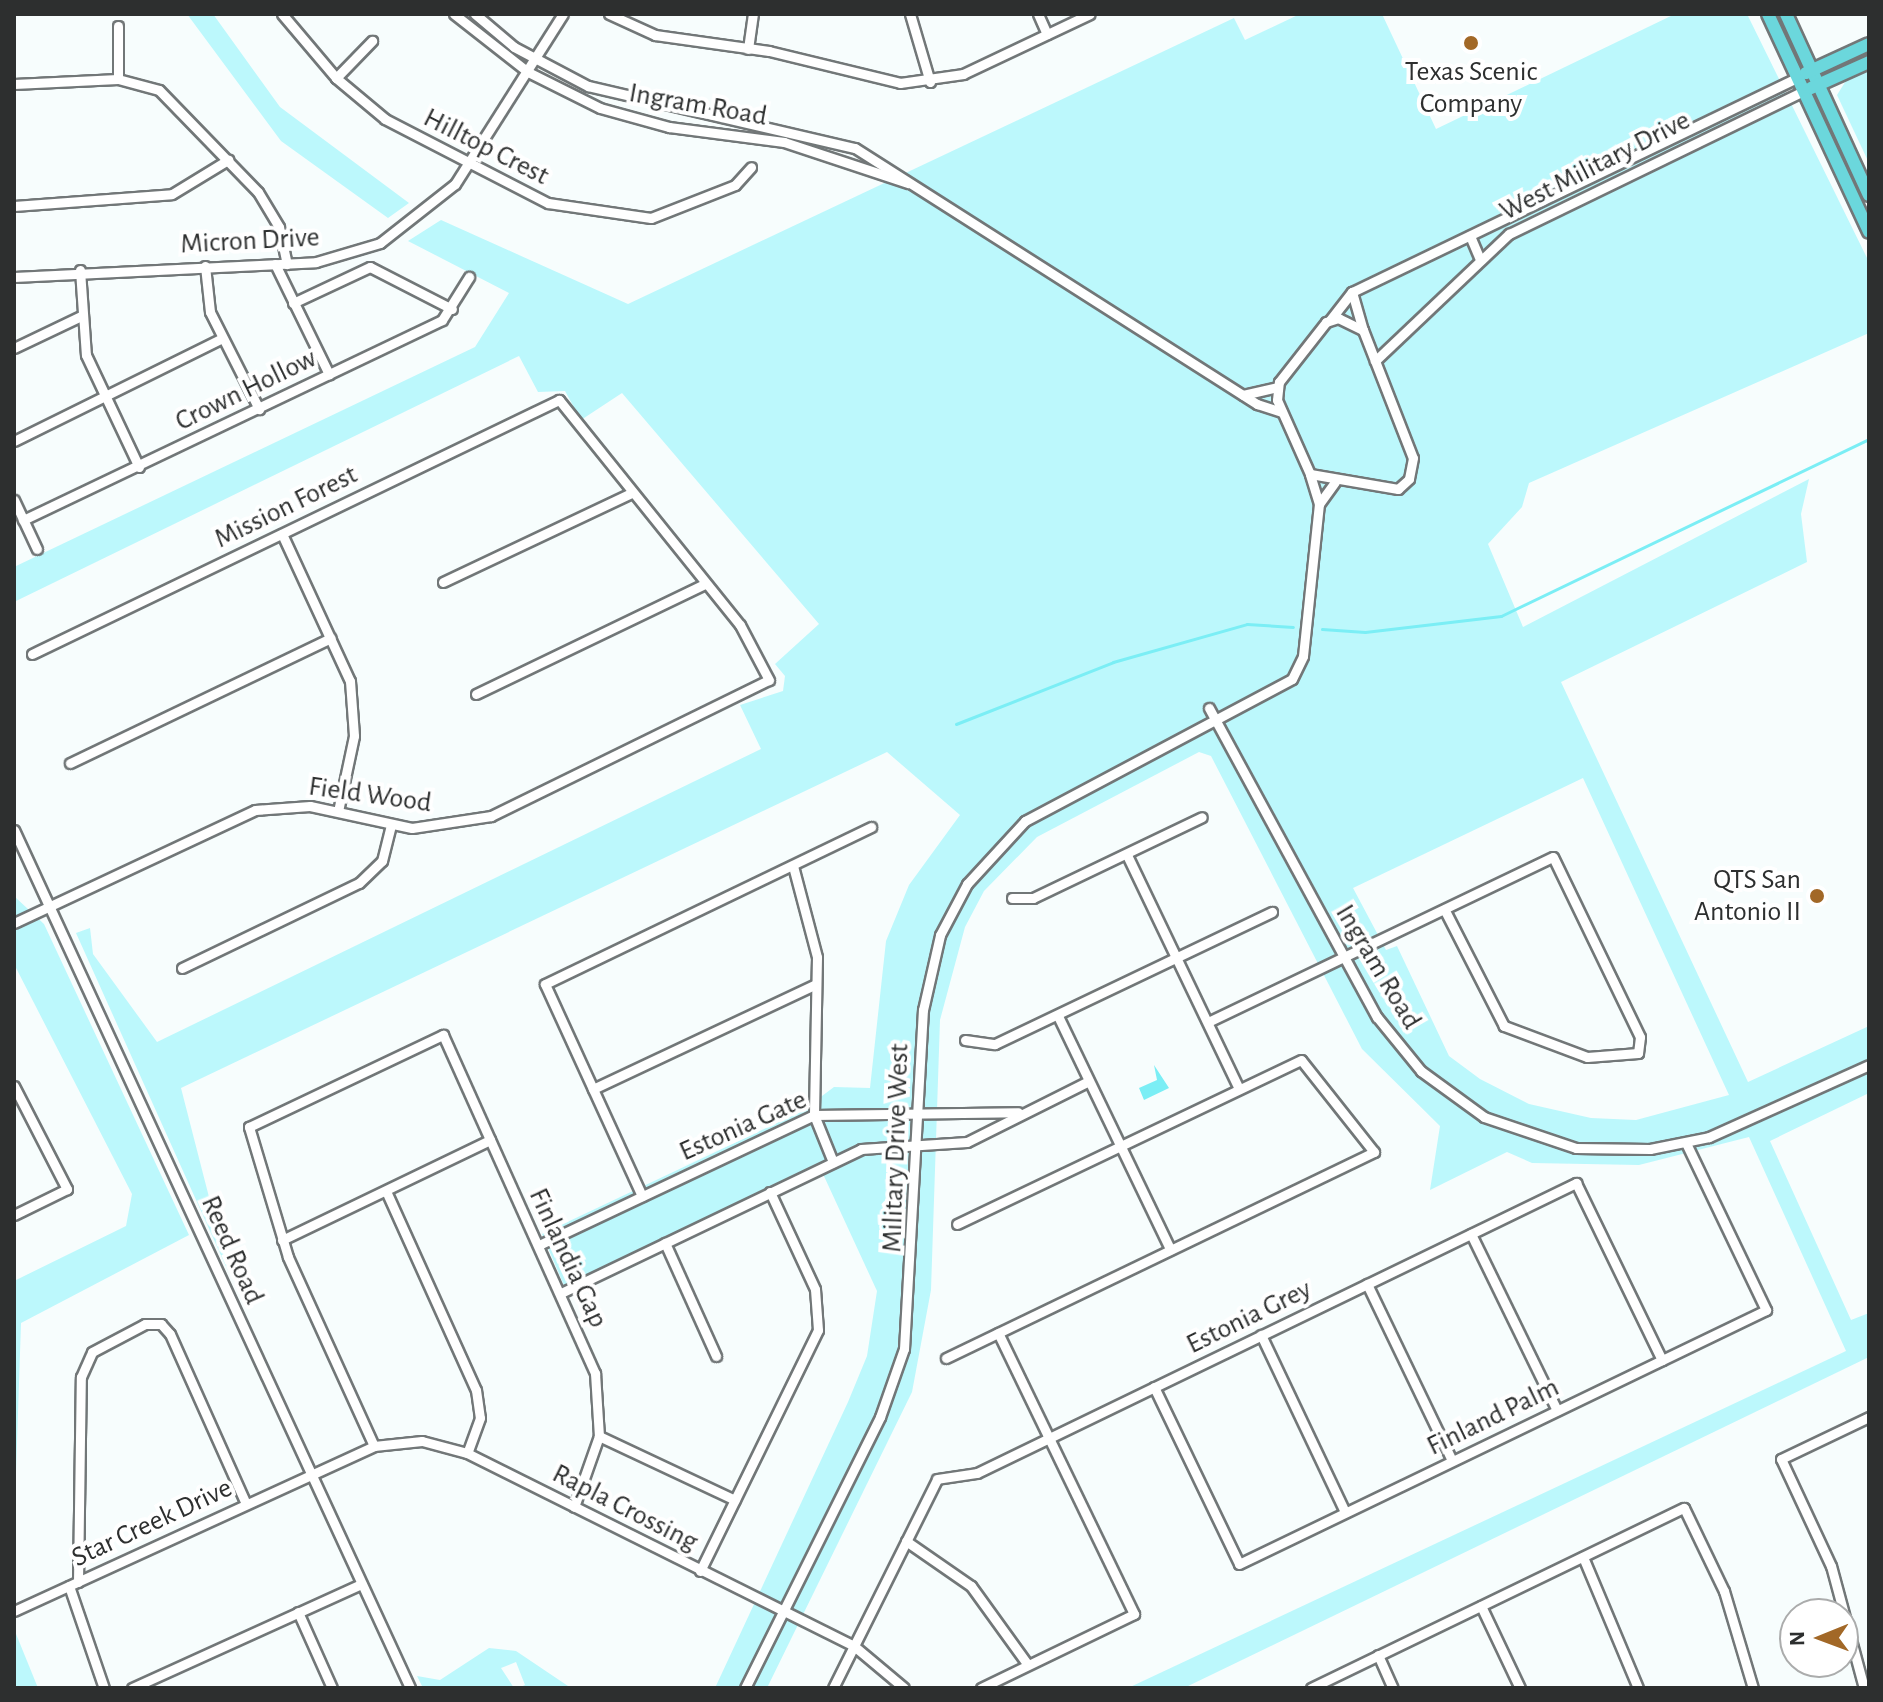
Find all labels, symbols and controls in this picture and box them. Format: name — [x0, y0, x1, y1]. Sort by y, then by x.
marker: Texas Scenic Company — [1462, 34, 1480, 52]
place label: Texas Scenic Company — [1405, 55, 1537, 121]
street label: Ingram Road — [626, 76, 770, 134]
street label: Hilltop Crest — [418, 101, 554, 193]
street label: West Military Drive — [1494, 104, 1696, 228]
street label: Micron Drive — [180, 221, 320, 261]
street label: Crown Hollow — [170, 341, 322, 439]
street label: Mission Forest — [209, 458, 363, 556]
street label: Field Wood — [306, 770, 434, 820]
place label: QTS San Antonio II — [1694, 863, 1801, 929]
marker: QTS San Antonio II — [1808, 887, 1826, 905]
street label: Ingram Road — [1328, 899, 1428, 1035]
street label: Military Drive West — [876, 1043, 916, 1253]
street label: Estonia Gate — [674, 1083, 812, 1169]
street label: Finlandia Gap — [521, 1183, 615, 1333]
street label: Reed Road — [193, 1191, 271, 1309]
street label: Estonia Grey — [1181, 1272, 1317, 1362]
street label: Finland Palm — [1422, 1371, 1564, 1463]
street label: Rapla Crossing — [547, 1457, 703, 1559]
street label: Star Creek Drive — [67, 1471, 237, 1575]
north arrow — [1779, 1598, 1859, 1678]
text: N — [1786, 1631, 1808, 1646]

